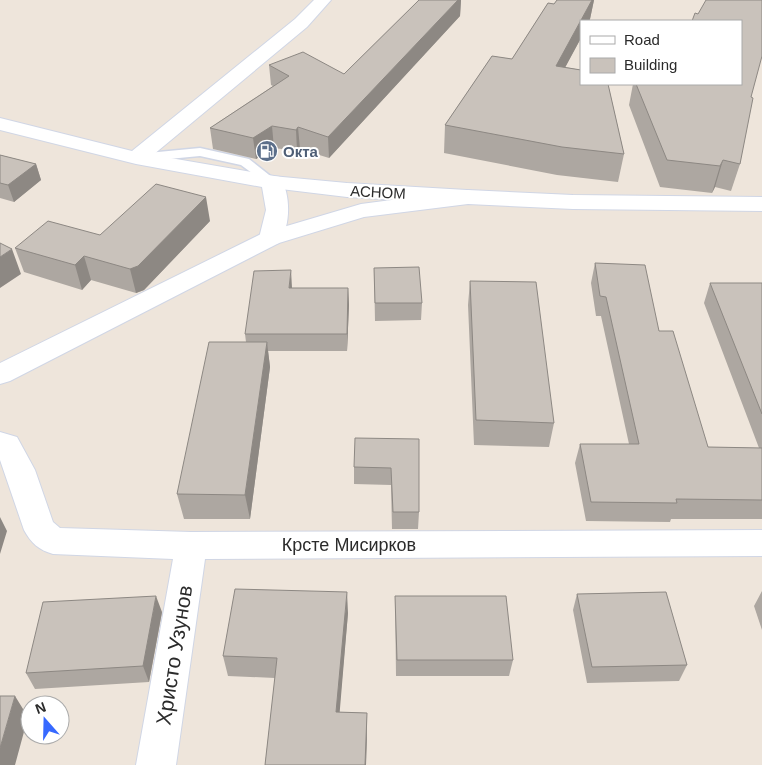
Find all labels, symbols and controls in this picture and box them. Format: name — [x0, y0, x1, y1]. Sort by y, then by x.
legend — [580, 20, 742, 85]
text: Road — [624, 31, 660, 48]
text: Building — [624, 56, 677, 73]
fuel station icon: Окта — [255, 139, 279, 163]
place label: Окта — [283, 143, 319, 160]
street label: АСНОМ — [350, 182, 406, 202]
street label: Крсте Мисирков — [282, 535, 416, 555]
street label: Христо Узунов — [152, 583, 196, 727]
north arrow — [20, 695, 70, 745]
text: N — [33, 699, 48, 717]

